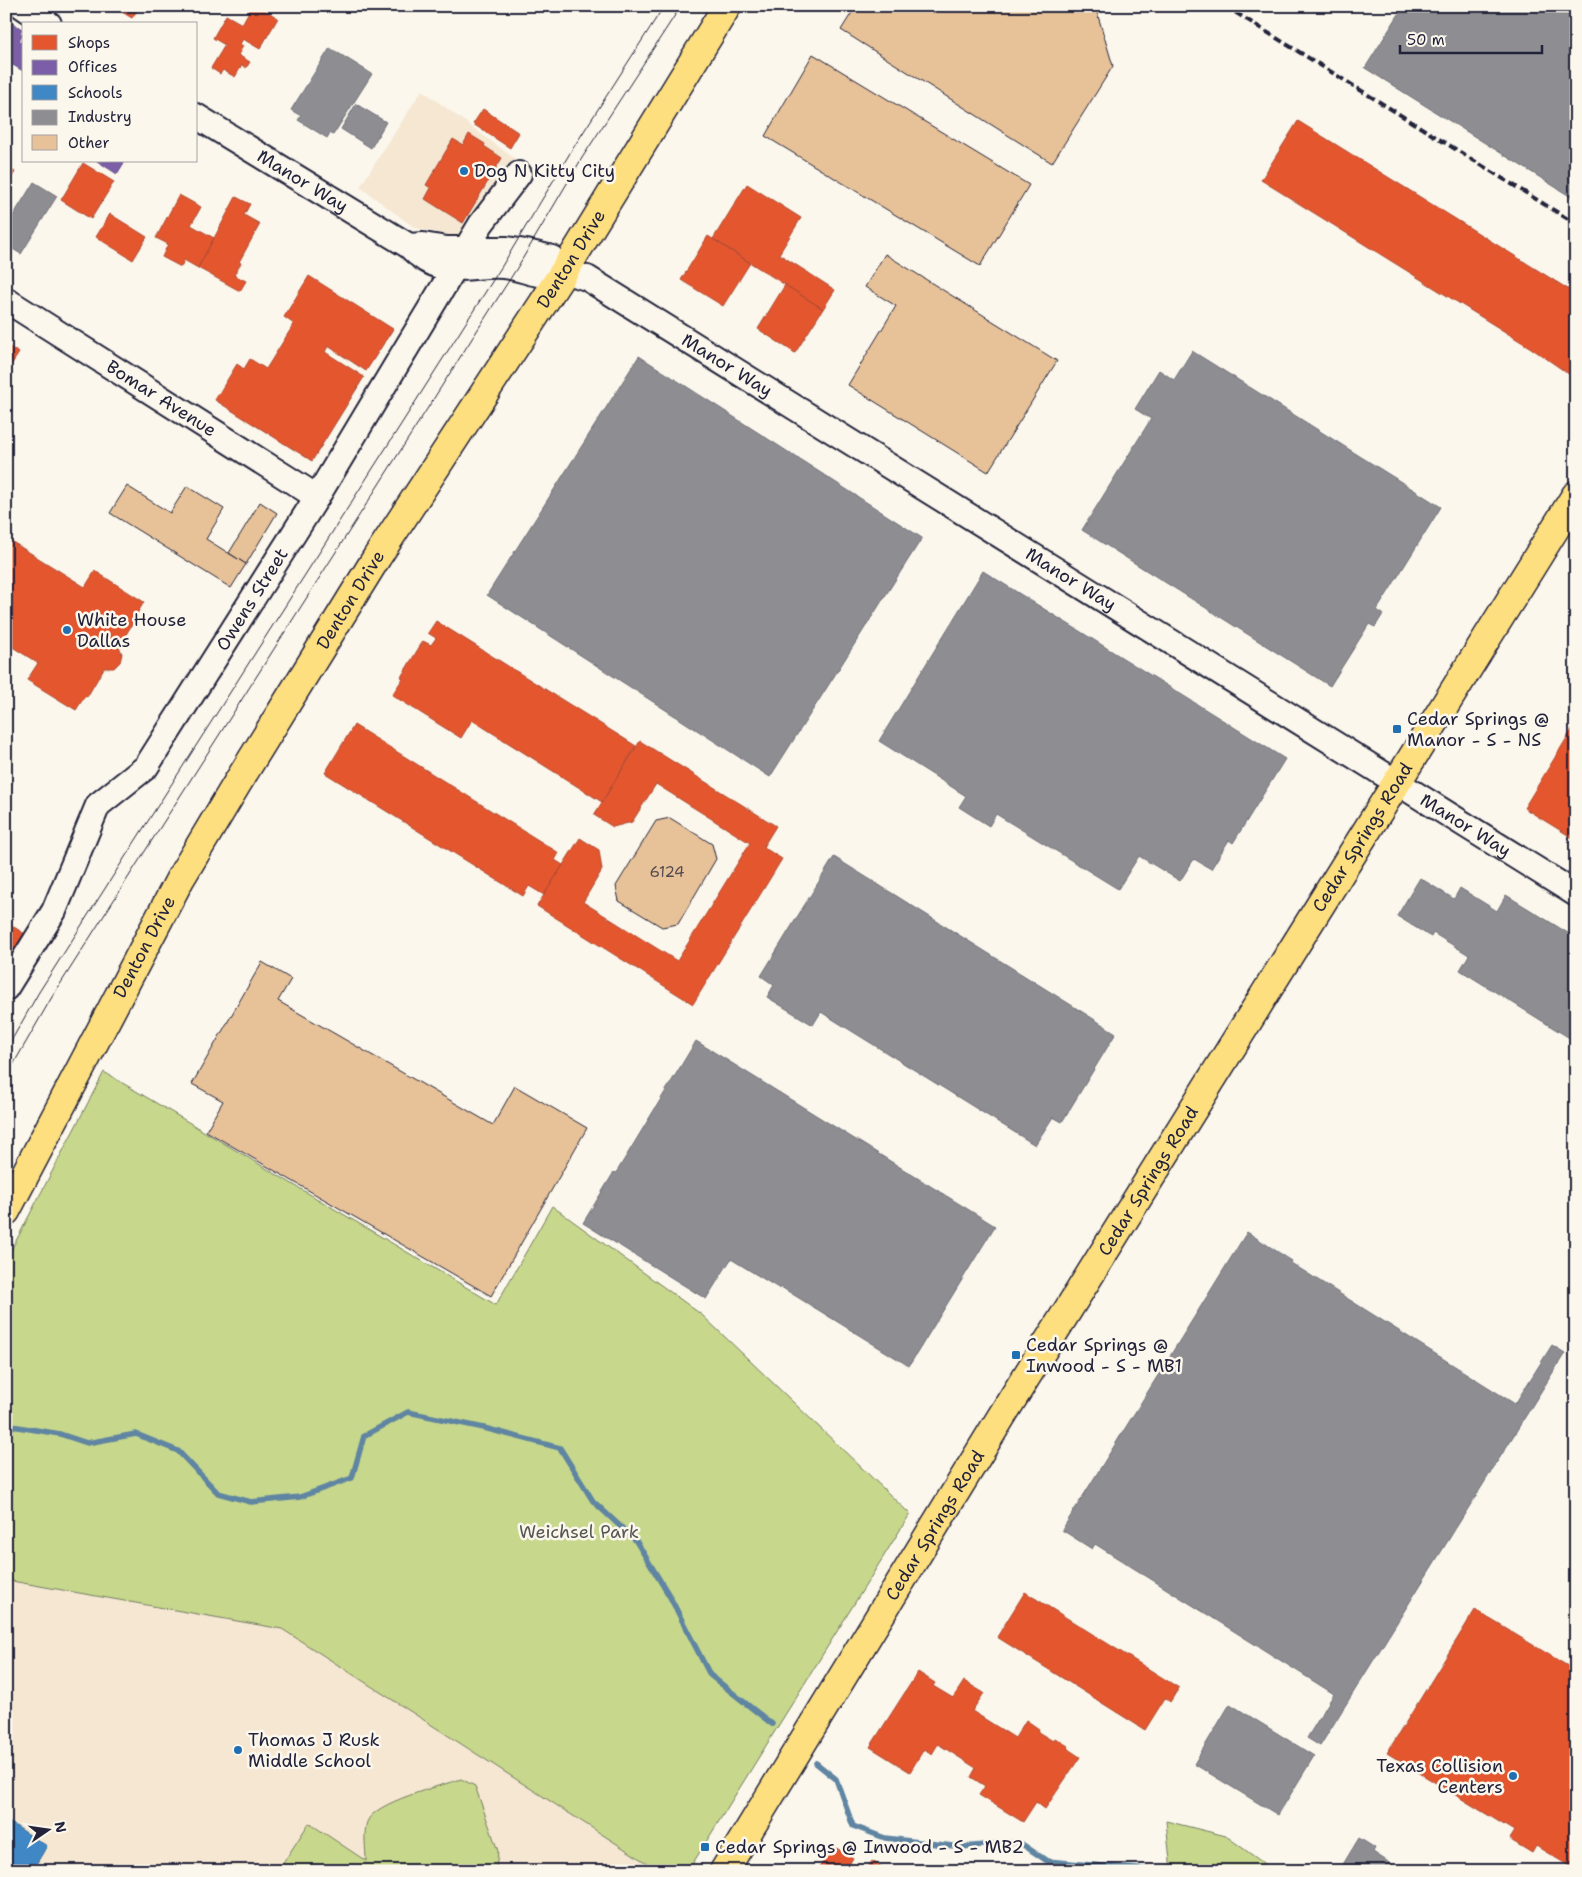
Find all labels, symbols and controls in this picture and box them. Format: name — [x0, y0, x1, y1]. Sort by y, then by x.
legend — [22, 22, 198, 162]
scale bar — [1400, 22, 1542, 54]
text: 50 m — [1407, 30, 1445, 50]
text: Shops — [68, 33, 110, 53]
text: Offices — [68, 57, 117, 77]
text: Schools — [68, 83, 123, 103]
text: Industry — [68, 107, 132, 127]
text: Other — [68, 133, 110, 153]
street label: Manor Way — [253, 144, 353, 218]
place label: Dog N Kitty City — [474, 159, 615, 183]
marker: Dog N Kitty City — [458, 165, 470, 177]
street label: Denton Drive — [531, 205, 611, 313]
street label: Manor Way — [677, 328, 777, 403]
street label: Bomar Avenue — [102, 355, 221, 442]
street label: Manor Way — [1021, 542, 1121, 617]
street label: Owens Street — [211, 543, 294, 656]
street label: Denton Drive — [311, 546, 390, 654]
place label: White House Dallas — [77, 608, 186, 653]
marker: White House Dallas — [61, 624, 73, 636]
place label: Cedar Springs @ Manor - S - NS — [1407, 707, 1549, 752]
marker: Cedar Springs @ Manor - S - NS — [1391, 723, 1403, 735]
street label: Cedar Springs Road — [1307, 758, 1418, 917]
street label: Manor Way — [1416, 788, 1515, 863]
house number: 6124 — [650, 862, 684, 882]
street label: Denton Drive — [108, 892, 181, 1002]
street label: Cedar Springs Road — [1093, 1102, 1204, 1260]
place label: Cedar Springs @ Inwood - S - MB1 — [1026, 1333, 1182, 1378]
marker: Cedar Springs @ Inwood - S - MB1 — [1010, 1349, 1022, 1361]
street label: Cedar Springs Road — [880, 1446, 990, 1605]
park label: Weichsel Park — [519, 1520, 639, 1544]
place label: Thomas J Rusk Middle School — [248, 1728, 380, 1773]
marker: Thomas J Rusk Middle School — [232, 1744, 244, 1756]
place label: Texas Collision Centers — [1376, 1754, 1503, 1799]
marker: Texas Collision Centers — [1507, 1770, 1519, 1782]
north arrow — [22, 1804, 72, 1854]
text: N — [51, 1820, 71, 1835]
place label: Cedar Springs @ Inwood - S - MB2 — [715, 1835, 1024, 1859]
marker: Cedar Springs @ Inwood - S - MB2 — [699, 1841, 711, 1853]

